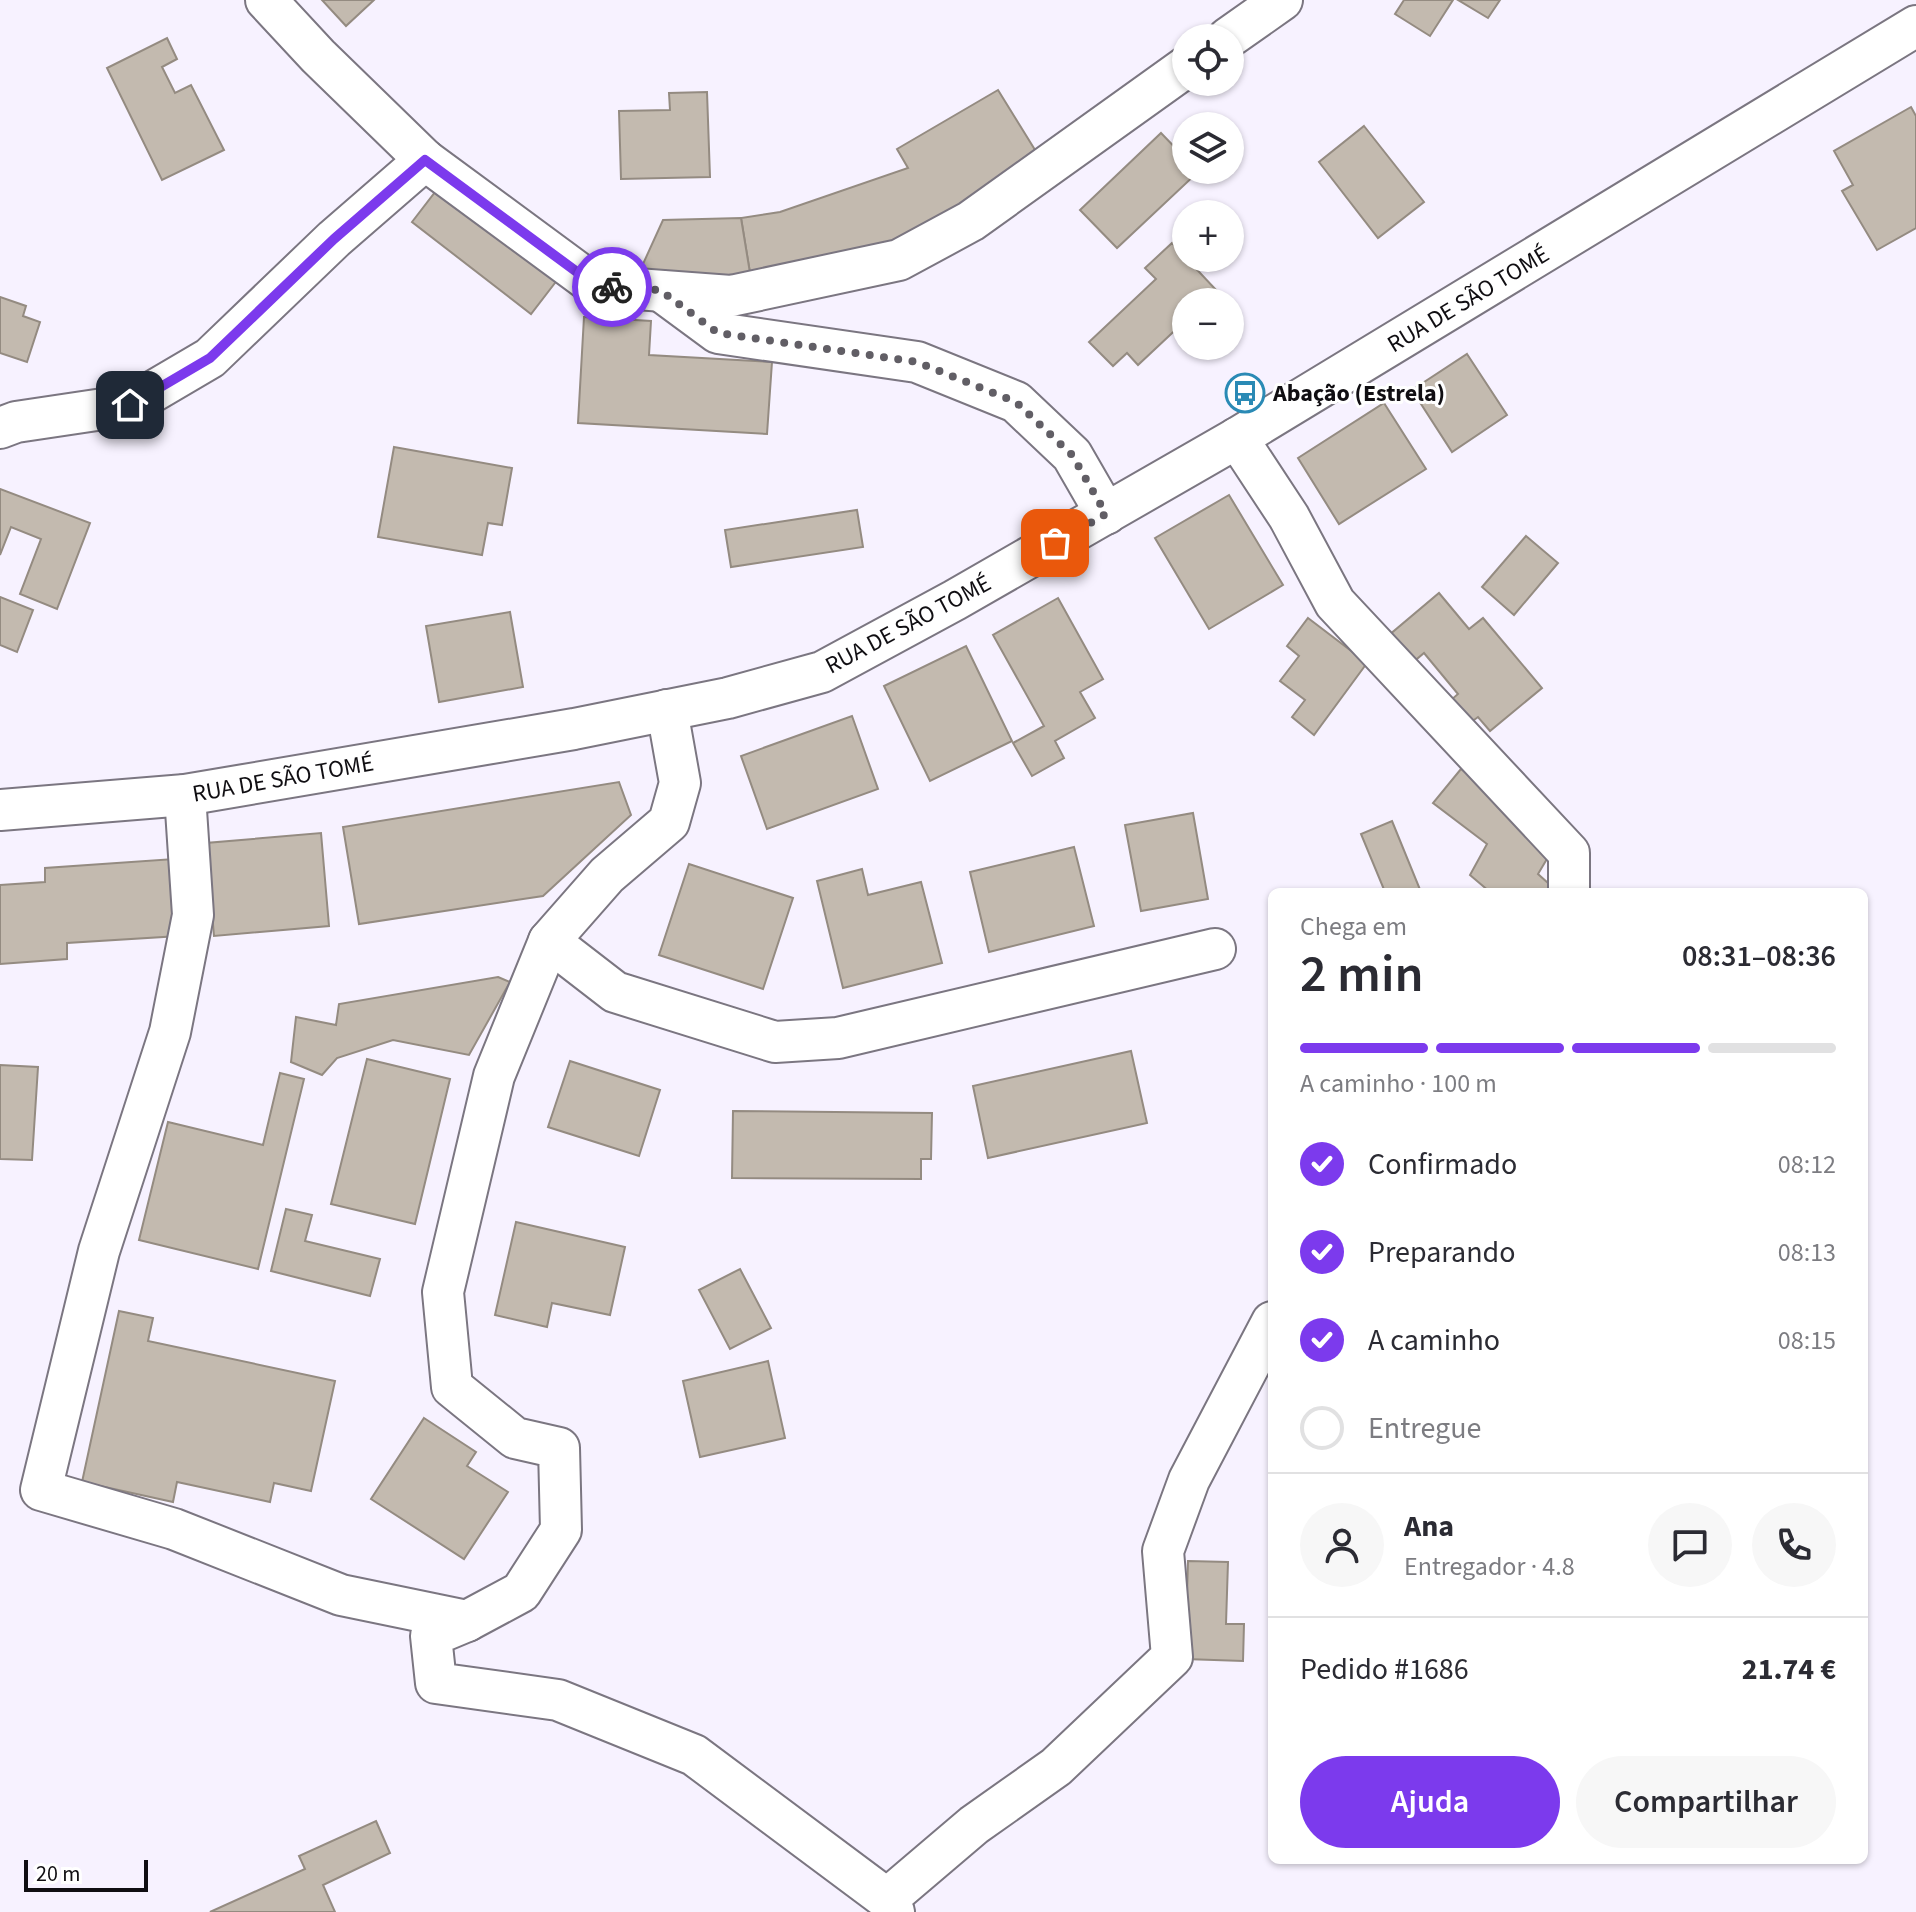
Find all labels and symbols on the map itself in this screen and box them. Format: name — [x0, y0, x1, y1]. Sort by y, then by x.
street label: RUA DE SÃO TOMÉ — [1381, 237, 1556, 362]
courier — [572, 247, 652, 327]
pin — [96, 371, 164, 439]
bus stop icon: Abação (Estrela) — [1224, 372, 1266, 414]
place label: Abação (Estrela) — [1272, 376, 1445, 411]
pin — [1021, 509, 1089, 577]
street label: RUA DE SÃO TOMÉ — [819, 566, 997, 683]
street label: RUA DE SÃO TOMÉ — [190, 745, 376, 812]
scale bar — [24, 1856, 148, 1892]

